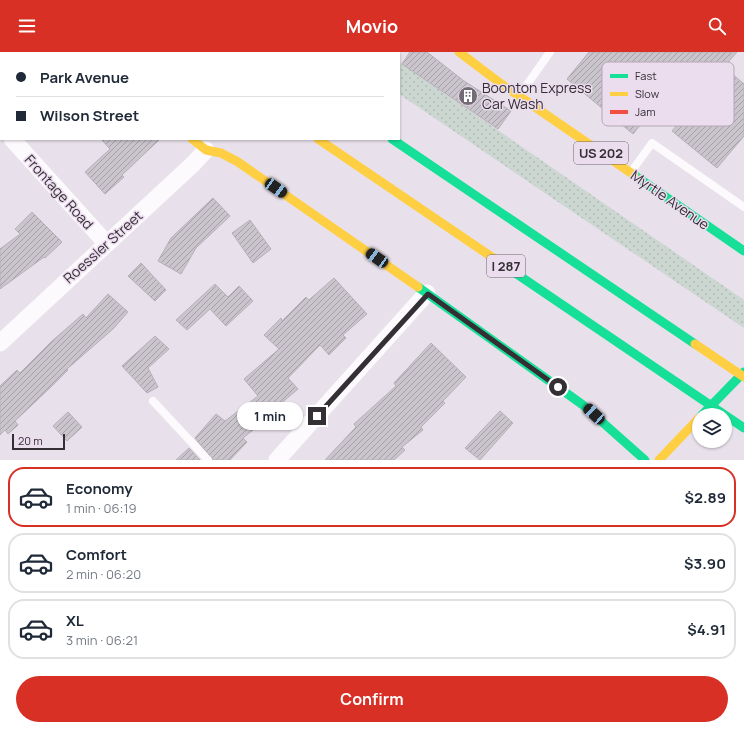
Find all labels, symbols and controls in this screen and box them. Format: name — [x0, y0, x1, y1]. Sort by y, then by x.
text: Movio — [346, 14, 398, 38]
icon: menu — [16, 15, 38, 37]
icon: search — [706, 15, 728, 37]
legend — [602, 62, 734, 126]
text: Park Avenue — [40, 67, 129, 88]
text: Fast — [635, 68, 657, 83]
place label: Boonton Express Car Wash — [482, 78, 592, 113]
building icon: Boonton Express Car Wash — [457, 85, 479, 107]
text: Slow — [635, 86, 660, 101]
text: Jam — [635, 104, 656, 119]
text: Wilson Street — [40, 105, 139, 126]
road number: US 202 — [574, 142, 628, 164]
street label: Frontage Road — [21, 150, 98, 233]
street label: Myrtle Avenue — [627, 165, 713, 234]
car — [263, 176, 289, 200]
street label: Roessler Street — [59, 206, 147, 287]
car — [364, 246, 390, 270]
road number: I 287 — [487, 255, 525, 277]
route start — [549, 378, 567, 396]
callout: 1 min — [237, 402, 303, 430]
car — [581, 402, 607, 426]
text: 1 min — [254, 407, 286, 425]
route end — [308, 407, 326, 425]
map controls — [692, 408, 732, 448]
button: layers — [692, 408, 732, 448]
scale bar — [12, 432, 65, 451]
text: 20 m — [18, 433, 43, 448]
text: Economy — [66, 478, 133, 499]
icon: car — [18, 479, 54, 515]
text: $2.89 — [685, 487, 726, 508]
text: 1 min · 06:19 — [66, 499, 137, 517]
text: Comfort — [66, 544, 127, 565]
icon: car — [18, 545, 54, 581]
text: $3.90 — [684, 553, 726, 574]
text: 2 min · 06:20 — [66, 565, 141, 583]
text: XL — [66, 610, 84, 631]
icon: car — [18, 611, 54, 647]
text: $4.91 — [687, 619, 726, 640]
text: 3 min · 06:21 — [66, 631, 138, 649]
button: Confirm — [16, 676, 728, 722]

